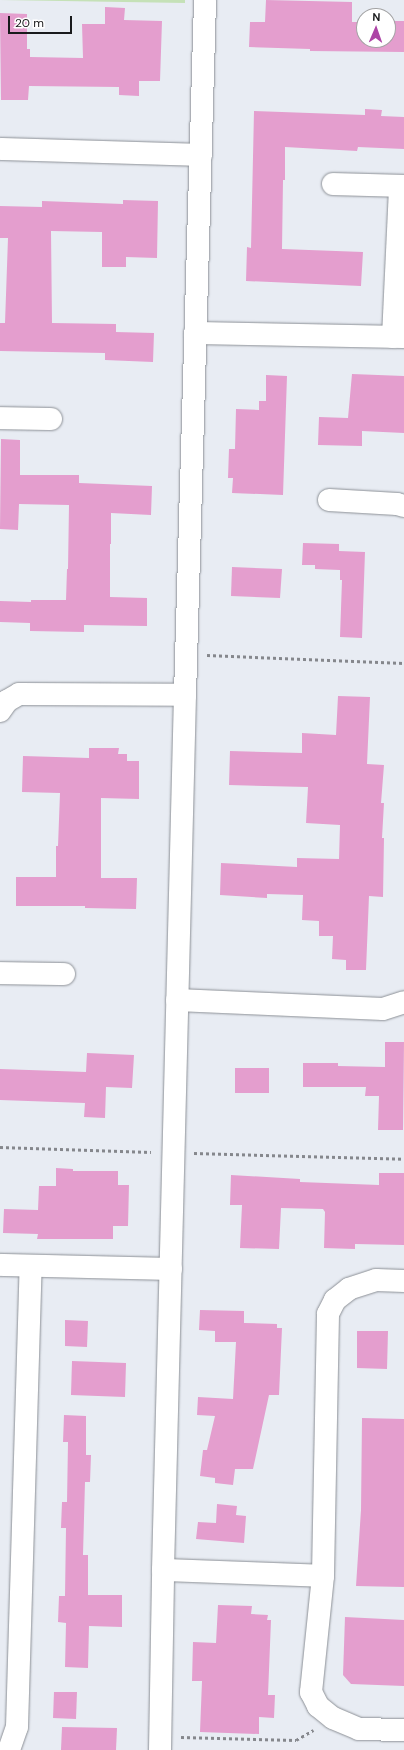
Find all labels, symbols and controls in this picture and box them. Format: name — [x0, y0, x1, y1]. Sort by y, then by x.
scale bar — [10, 8, 74, 34]
north arrow — [356, 8, 396, 48]
text: N — [372, 10, 381, 24]
text: 20 m — [15, 15, 44, 31]

